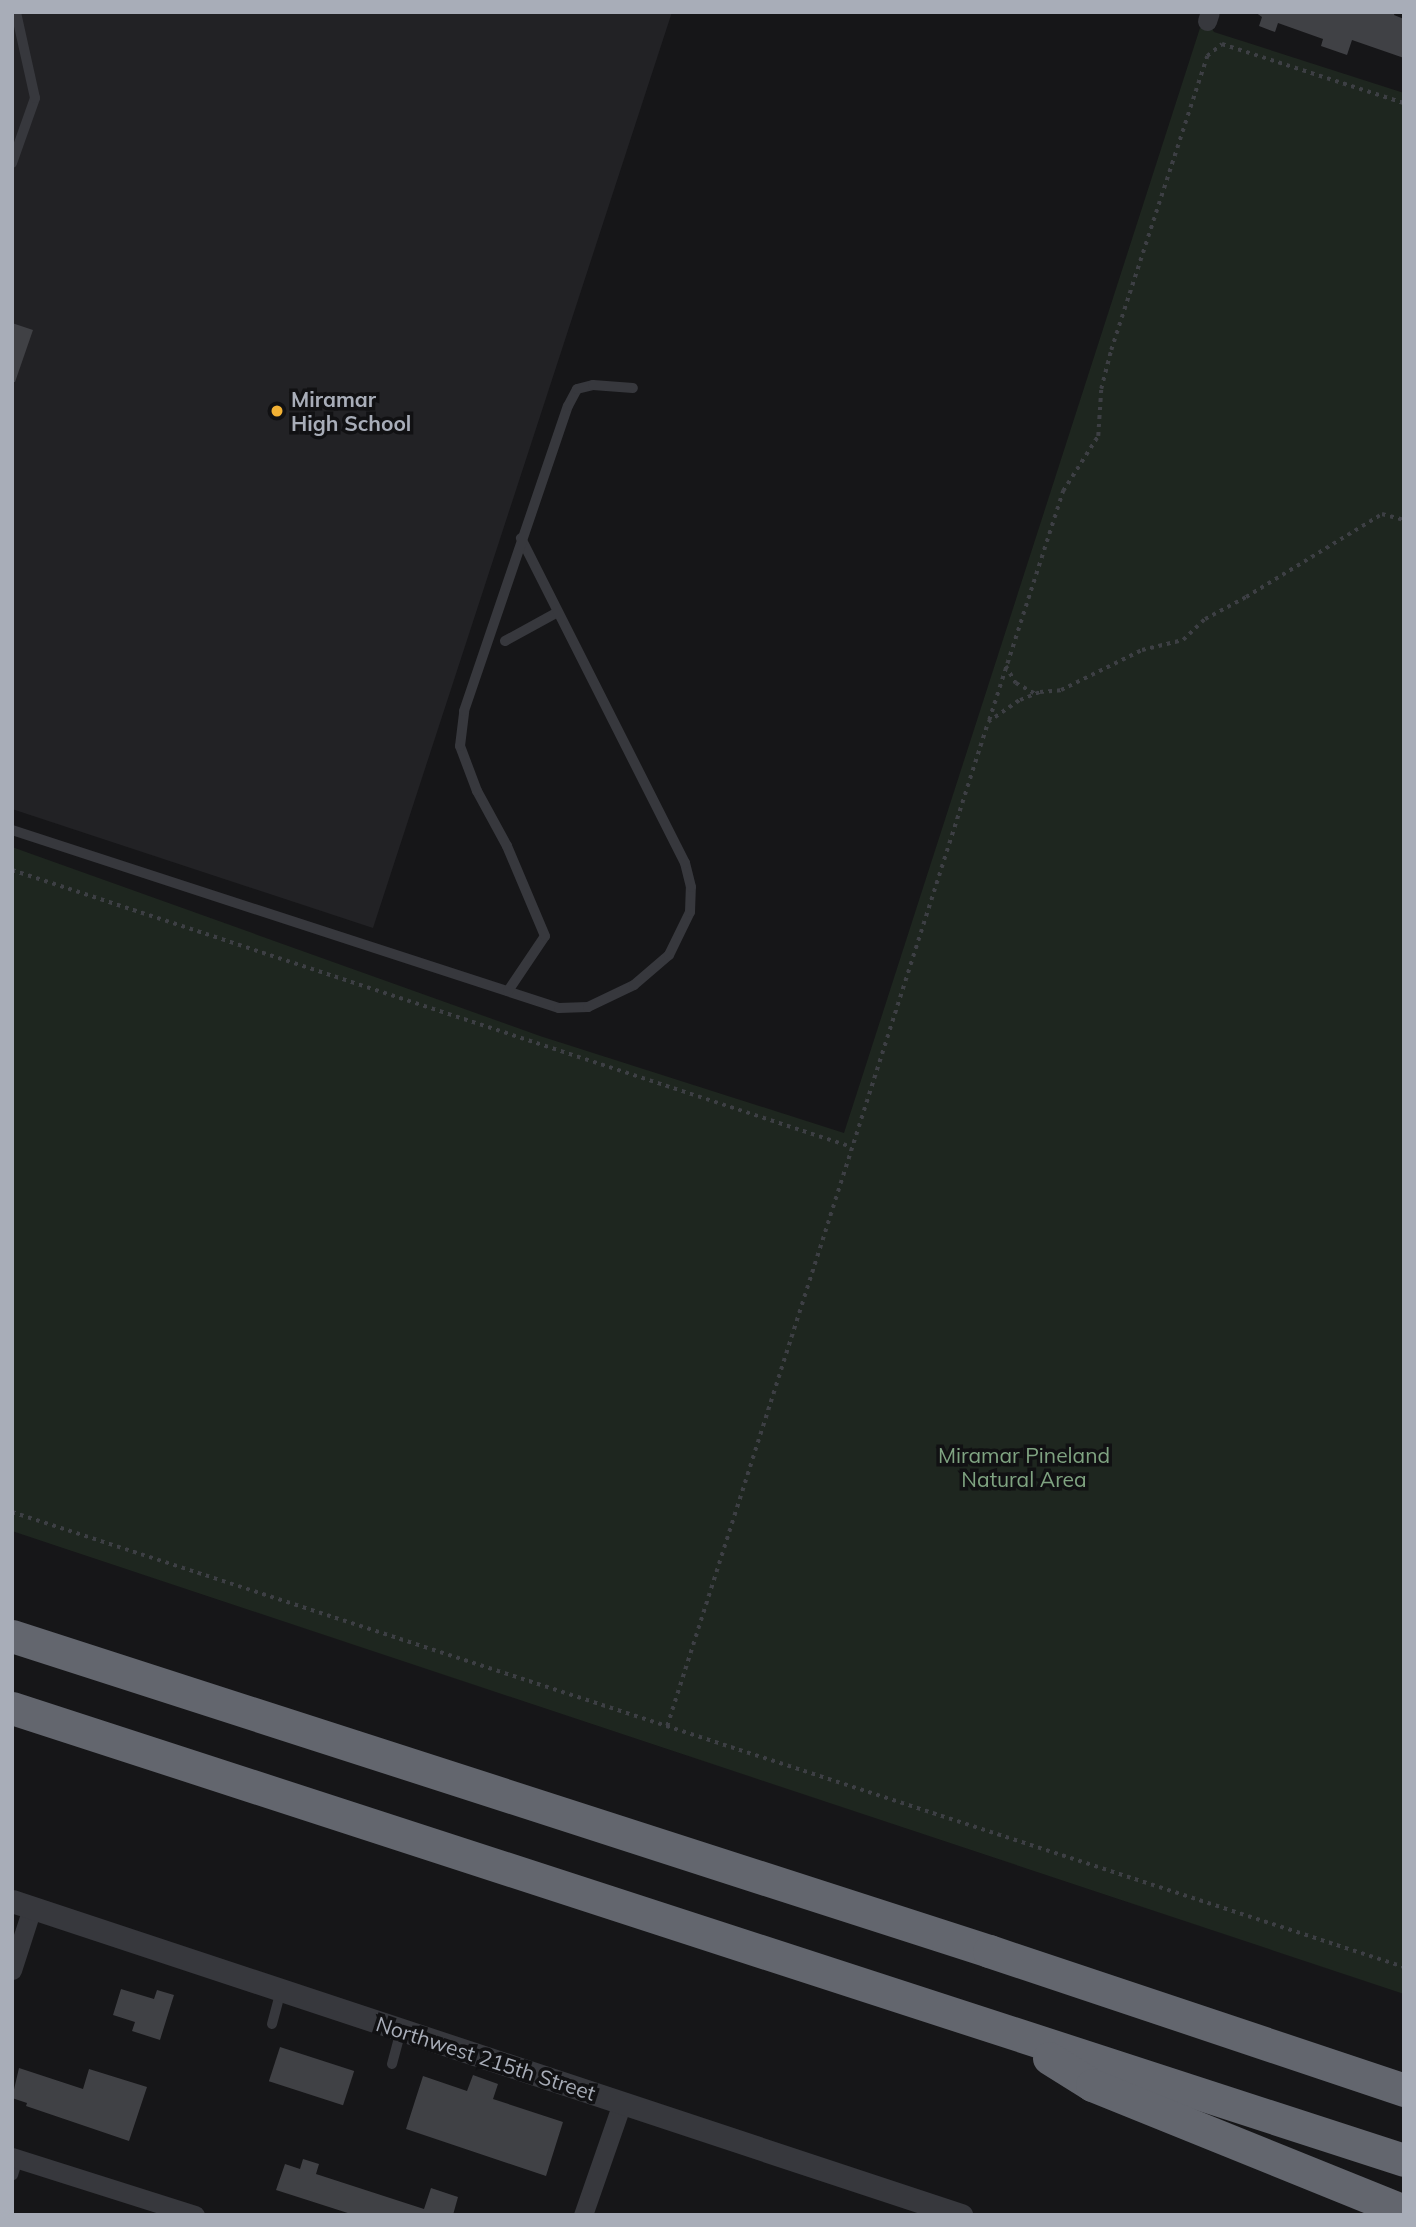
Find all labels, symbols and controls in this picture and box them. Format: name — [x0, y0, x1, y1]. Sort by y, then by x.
place label: Miramar High School — [291, 386, 411, 436]
marker: Miramar High School — [269, 403, 285, 419]
park label: Miramar Pineland Natural Area — [938, 1442, 1110, 1492]
street label: Northwest 215th Street — [373, 2011, 599, 2105]

